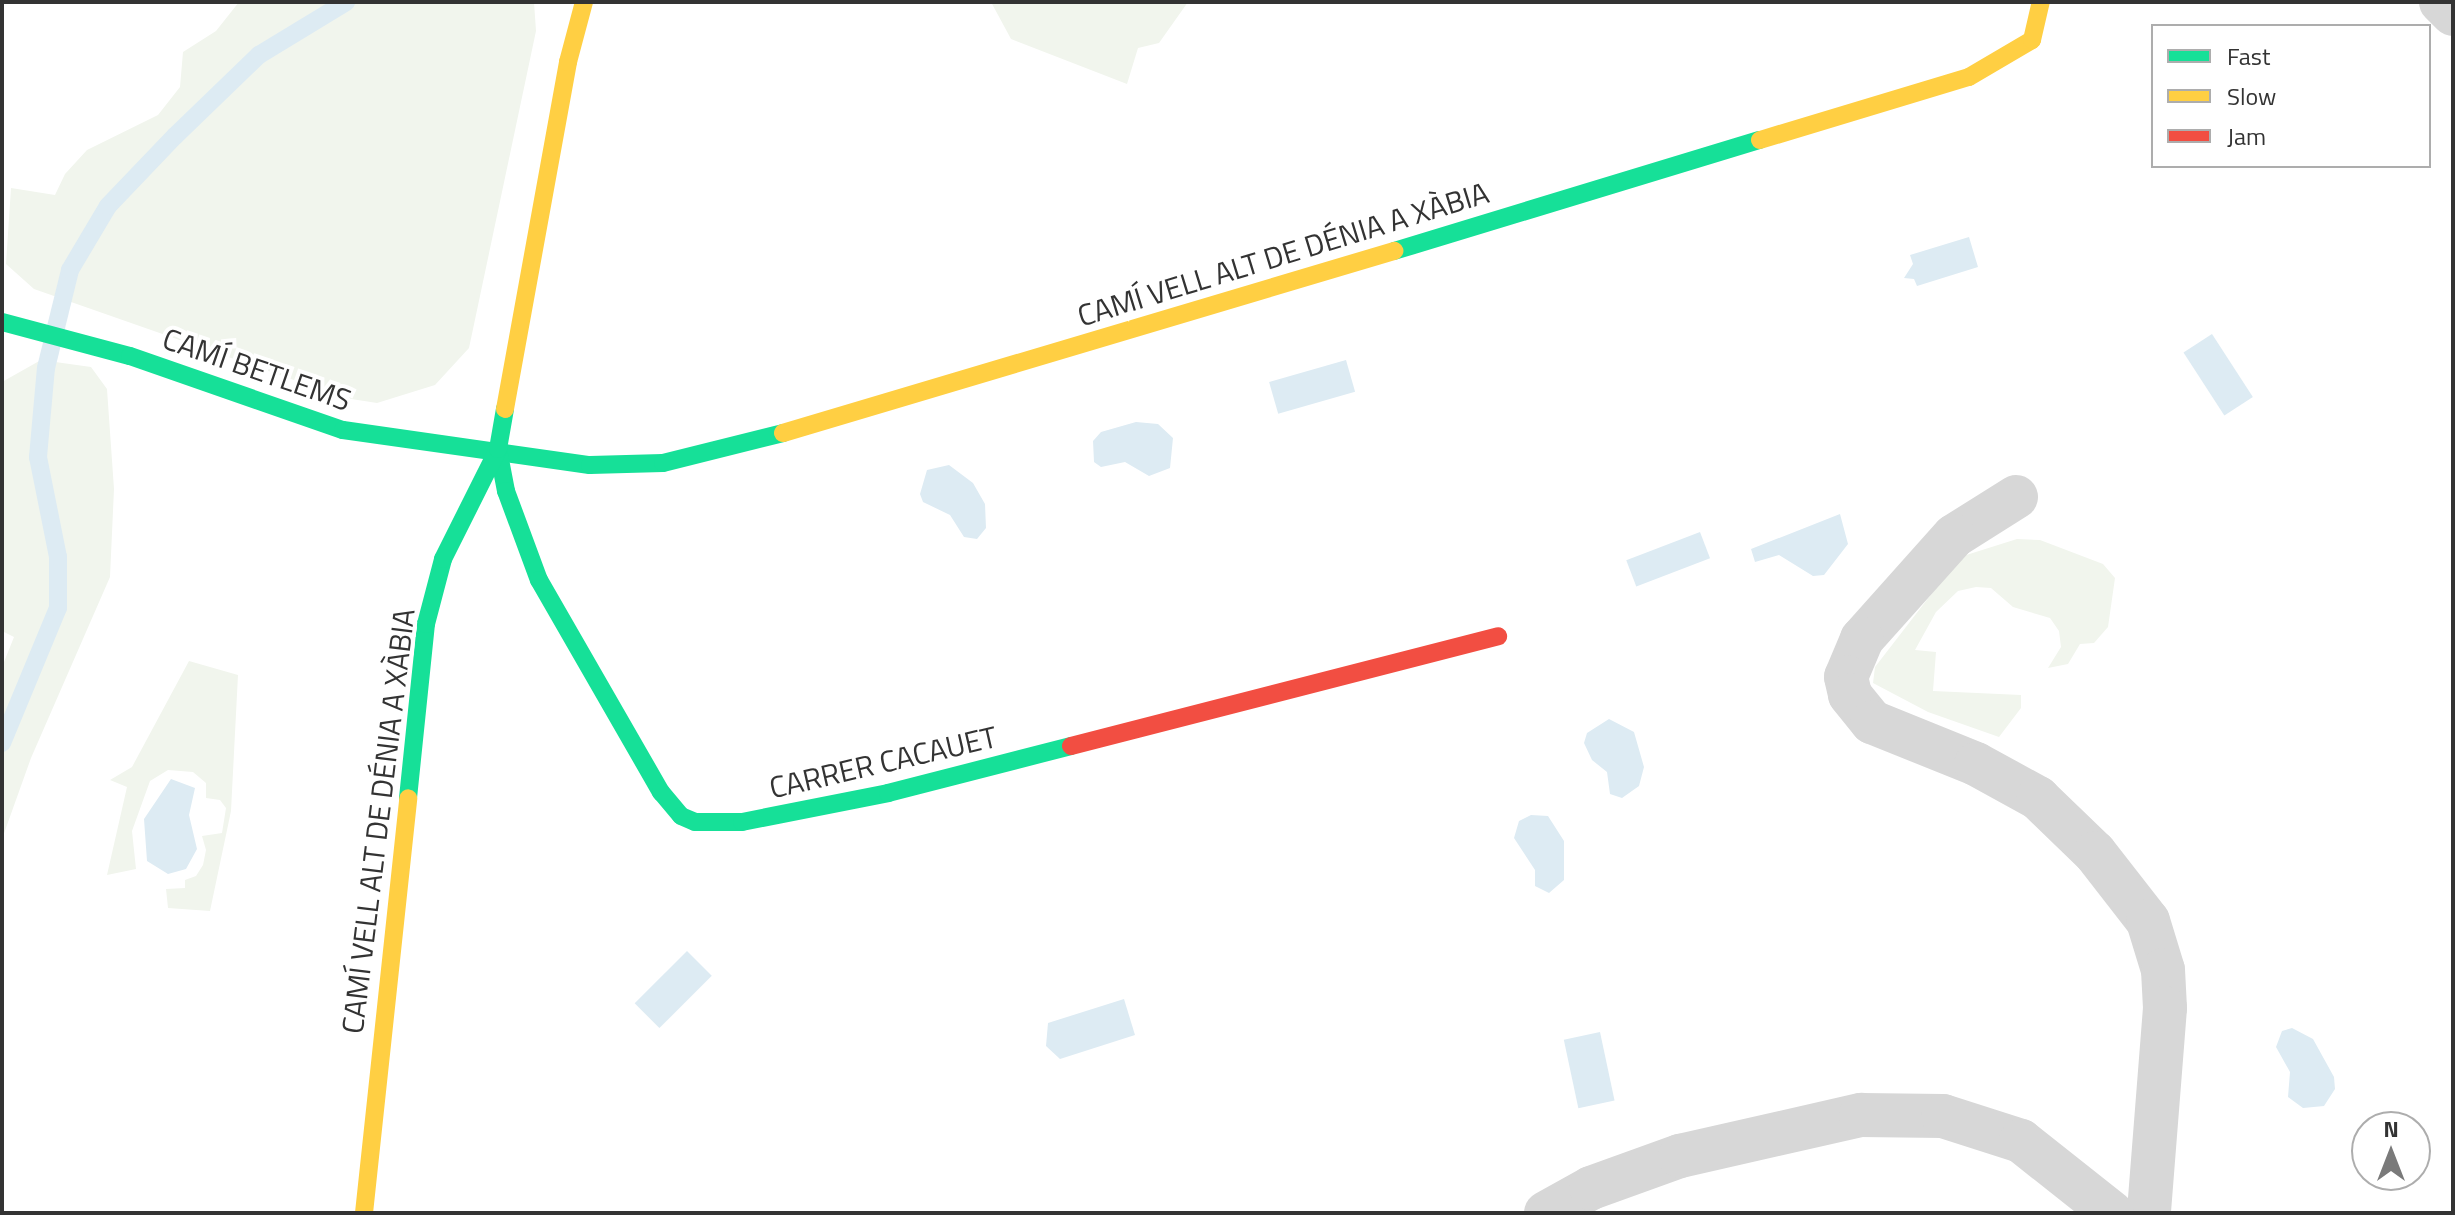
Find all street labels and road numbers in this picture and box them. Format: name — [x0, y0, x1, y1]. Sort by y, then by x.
street label: CAMÍ VELL ALT DE DÉNIA A XÀBIA — [1073, 174, 1493, 334]
street label: CAMÍ BETLEMS — [158, 320, 356, 418]
street label: CAMÍ VELL ALT DE DÉNIA A XÀBIA — [334, 606, 422, 1036]
street label: CARRER CACAUET — [766, 718, 1000, 806]

